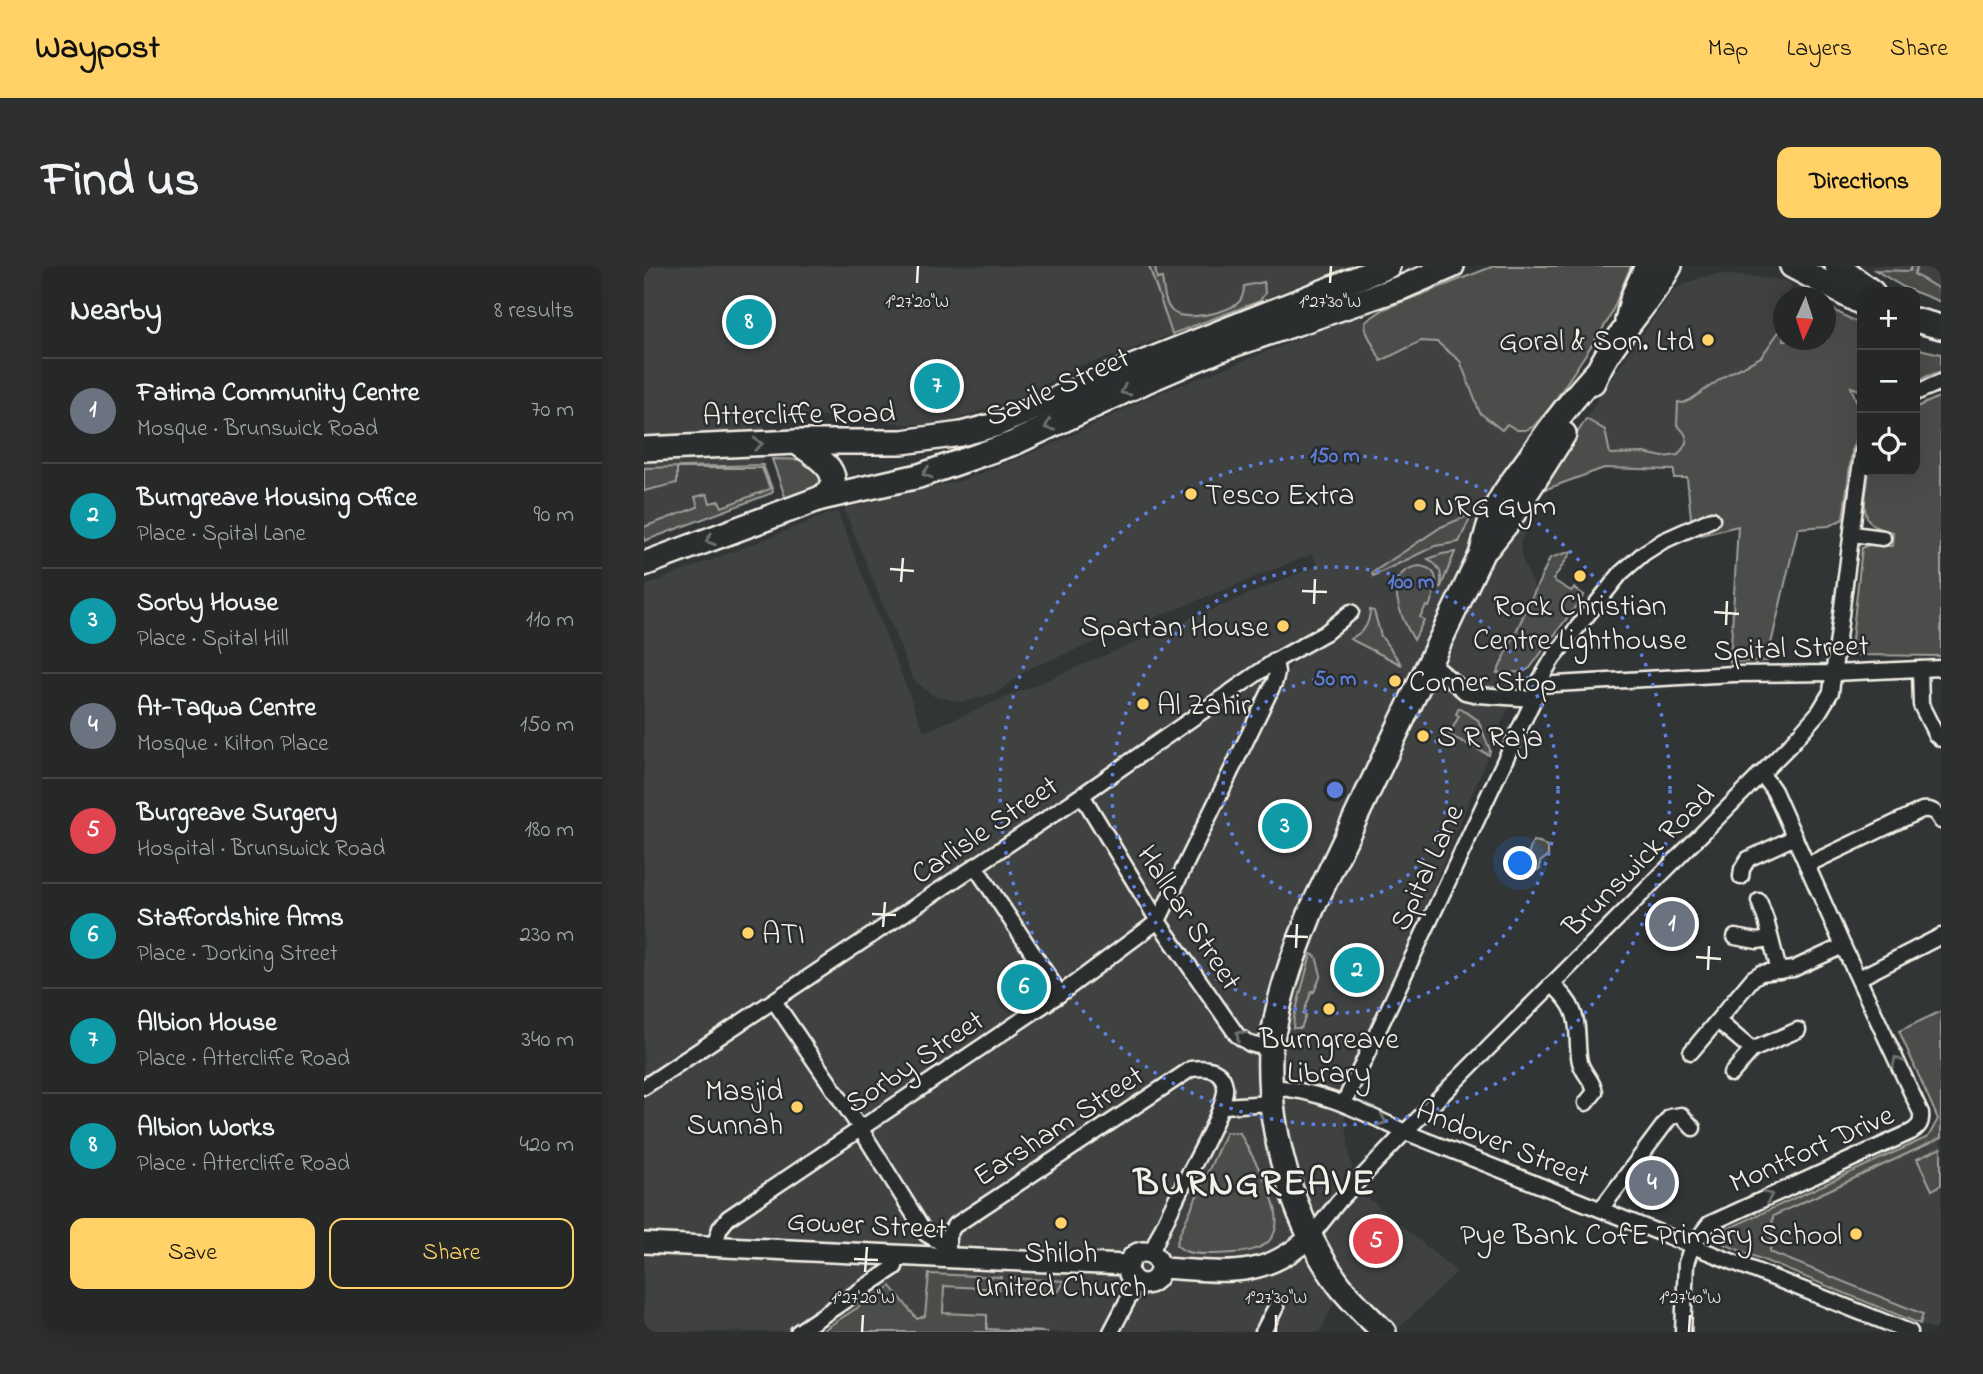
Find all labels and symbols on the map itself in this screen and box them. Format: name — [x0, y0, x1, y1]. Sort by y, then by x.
north arrow — [1773, 287, 1836, 350]
text: 1°27'20"W — [885, 290, 949, 316]
text: 1°27'30"W — [1299, 290, 1361, 316]
pin: 8 — [726, 296, 772, 348]
place label: Goral & Son. Ltd — [1499, 321, 1694, 365]
marker: Goral & Son. Ltd — [1700, 332, 1716, 348]
street label: Savile Street — [979, 337, 1138, 440]
pin: 7 — [914, 360, 960, 412]
one-way arrow — [1120, 382, 1132, 396]
street label: Attercliffe Road — [702, 392, 896, 440]
one-way arrow — [1044, 418, 1056, 432]
one-way arrow — [753, 436, 764, 451]
text: 150 m — [1310, 442, 1360, 472]
one-way arrow — [921, 464, 933, 479]
place label: Tesco Extra — [1205, 475, 1355, 519]
marker: Tesco Extra — [1183, 486, 1199, 502]
place label: NRG Gym — [1434, 486, 1556, 530]
marker: NRG Gym — [1412, 497, 1428, 513]
one-way arrow — [704, 532, 716, 546]
text: 100 m — [1388, 568, 1434, 598]
marker: Rock Christian Centre Lighthouse — [1572, 568, 1588, 584]
place label: Rock Christian Centre Lighthouse — [1473, 586, 1687, 664]
place label: Spartan House — [1081, 607, 1270, 651]
marker: Spartan House — [1275, 618, 1291, 634]
street label: Spital Street — [1713, 625, 1870, 675]
place label: Corner Stop — [1409, 662, 1557, 706]
text: 50 m — [1314, 665, 1356, 695]
marker: Corner Stop — [1387, 673, 1403, 689]
place label: Al Zahir — [1157, 685, 1251, 729]
marker: Al Zahir — [1135, 696, 1151, 712]
place label: S R Raja — [1437, 717, 1543, 761]
marker: S R Raja — [1415, 728, 1431, 744]
street label: Carlisle Street — [903, 766, 1068, 897]
street label: Brunswick Road — [1553, 775, 1727, 949]
centre of rings — [1323, 778, 1347, 802]
street label: Spital Lane — [1380, 797, 1477, 939]
pin: 3 — [1262, 800, 1308, 852]
street label: Hallcar Street — [1124, 837, 1251, 1000]
your location — [1503, 846, 1537, 880]
pin: 1 — [1649, 898, 1695, 950]
place label: ATI — [762, 914, 805, 958]
marker: ATI — [740, 925, 756, 941]
pin: 2 — [1334, 944, 1380, 996]
pin: 6 — [1001, 961, 1047, 1013]
street label: Sorby Street — [837, 1001, 994, 1126]
marker: Burngreave Library — [1321, 1001, 1337, 1017]
place label: Burngreave Library — [1258, 1019, 1399, 1097]
one-way arrow — [1235, 1031, 1248, 1043]
street label: Earsham Street — [966, 1056, 1154, 1199]
one-way arrow — [1891, 1056, 1905, 1068]
place label: Masjid Sunnah — [687, 1071, 783, 1149]
street label: Andover Street — [1408, 1090, 1595, 1200]
street label: Montfort Drive — [1723, 1095, 1902, 1207]
marker: Masjid Sunnah — [789, 1099, 805, 1115]
one-way arrow — [1375, 1113, 1387, 1127]
pin: 4 — [1629, 1157, 1675, 1209]
district label: BURNGREAVE — [1132, 1158, 1376, 1212]
one-way arrow — [1761, 1190, 1773, 1204]
street label: Gower Street — [786, 1201, 948, 1253]
marker: Shiloh United Church — [1053, 1215, 1069, 1231]
pin: 5 — [1353, 1215, 1399, 1267]
place label: Pye Bank CofE Primary School — [1460, 1215, 1842, 1259]
marker: Pye Bank CofE Primary School — [1848, 1226, 1864, 1242]
place label: Shiloh United Church — [975, 1233, 1147, 1311]
text: 1°27'20"W — [831, 1286, 895, 1312]
text: 1°27'30"W — [1245, 1286, 1307, 1312]
text: 1°27'40"W — [1659, 1286, 1721, 1312]

